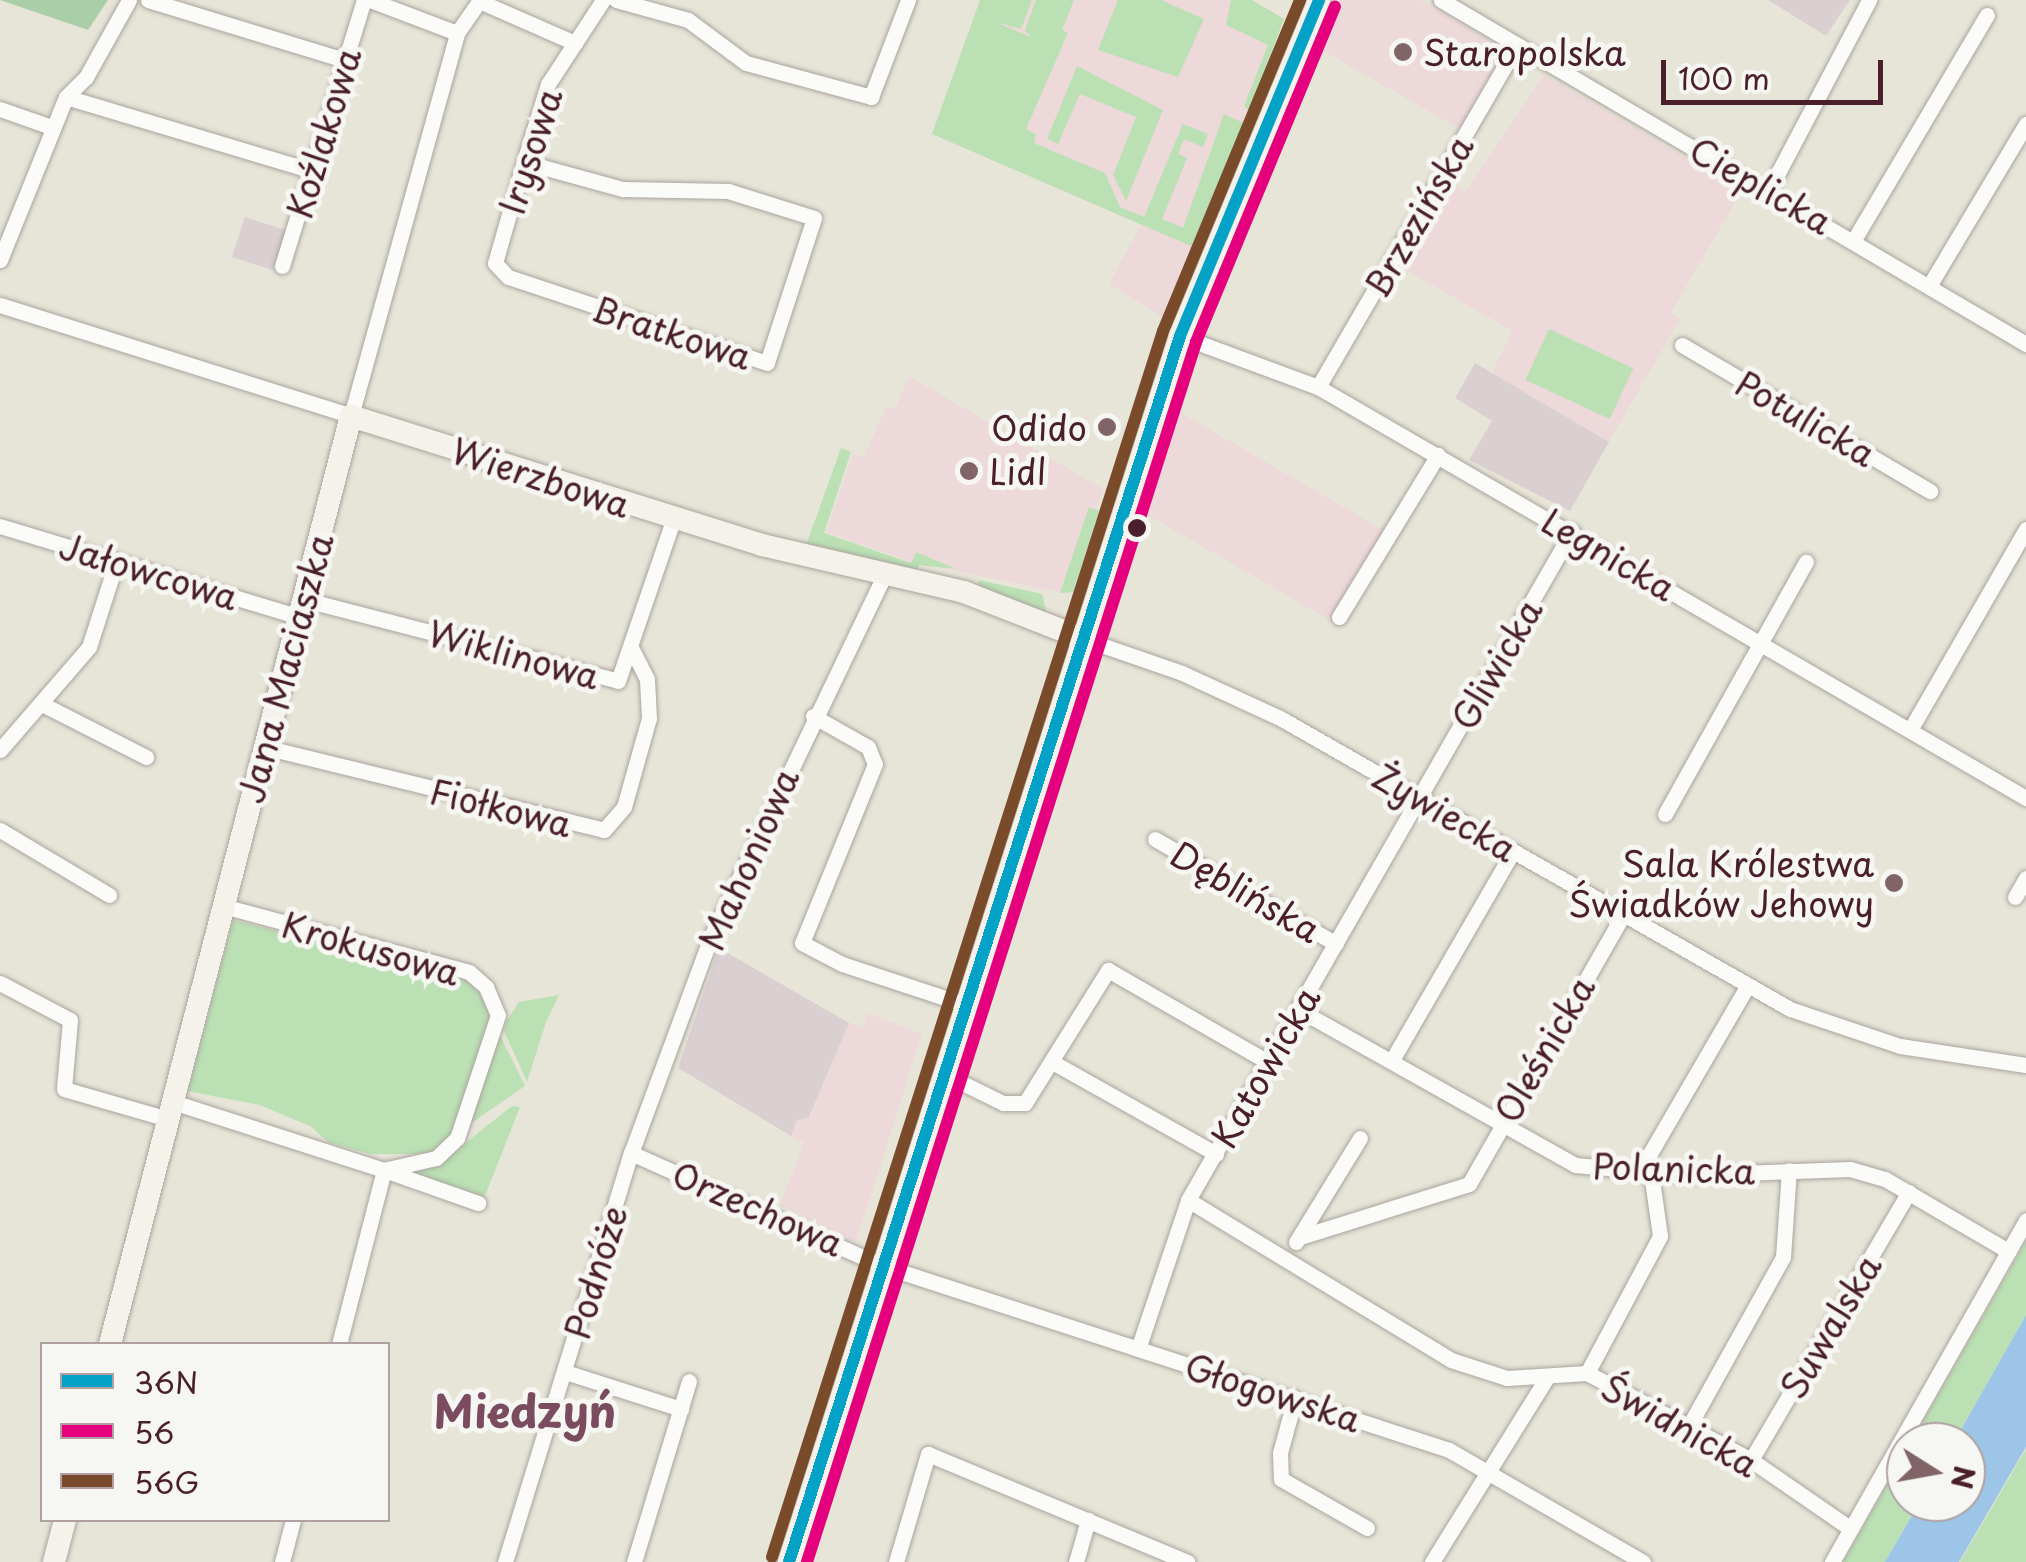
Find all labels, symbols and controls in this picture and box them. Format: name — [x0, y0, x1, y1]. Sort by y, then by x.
place label: Staropolska — [1423, 31, 1626, 73]
scale bar — [1666, 40, 1888, 102]
marker: Staropolska — [1392, 41, 1414, 63]
street label: Koźlakowa — [277, 43, 369, 223]
text: 100 m — [1678, 55, 1770, 100]
street label: Irysowa — [490, 83, 570, 219]
street label: Brzezińska — [1355, 128, 1481, 304]
street label: Cieplicka — [1682, 128, 1840, 242]
street label: Bratkowa — [587, 287, 757, 377]
street label: Potulicka — [1729, 361, 1883, 475]
place label: Odido — [991, 406, 1087, 448]
marker: Odido — [1096, 416, 1118, 438]
street label: Wierzbowa — [447, 429, 635, 525]
place label: Lidl — [989, 450, 1047, 492]
marker: Lidl — [958, 460, 980, 482]
street label: Legnicka — [1535, 499, 1683, 609]
unlabelled marker — [1127, 518, 1147, 538]
street label: Jałowcowa — [55, 524, 243, 618]
street label: Jana Maciaszka — [229, 529, 341, 807]
street label: Gliwicka — [1442, 591, 1550, 737]
street label: Wiklinowa — [424, 611, 604, 697]
street label: Żywiecka — [1366, 754, 1524, 870]
street label: Mahoniowa — [689, 762, 807, 956]
street label: Fiołkowa — [426, 769, 576, 845]
street label: Dęblińska — [1164, 832, 1328, 950]
place label: Sala Królestwa Świadków Jehowy — [1567, 842, 1874, 924]
marker: Sala Królestwa Świadków Jehowy — [1883, 872, 1905, 894]
street label: Krokusowa — [277, 903, 465, 993]
street label: Oleśnicka — [1485, 968, 1603, 1130]
street label: Katowicka — [1202, 979, 1328, 1155]
street label: Polanicka — [1592, 1144, 1756, 1192]
street label: Orzechowa — [666, 1152, 850, 1264]
street label: Podnóże — [555, 1200, 635, 1344]
street label: Suwalska — [1771, 1247, 1889, 1405]
legend — [40, 1342, 390, 1522]
street label: Głogowska — [1180, 1344, 1366, 1440]
text: 36N — [134, 1359, 198, 1404]
street label: Świdnicka — [1594, 1365, 1766, 1485]
district label: Miedzyń — [434, 1383, 616, 1437]
text: 56 — [134, 1409, 174, 1454]
north arrow — [1886, 1422, 1986, 1522]
text: 56G — [134, 1459, 199, 1504]
text: N — [1941, 1462, 1987, 1492]

